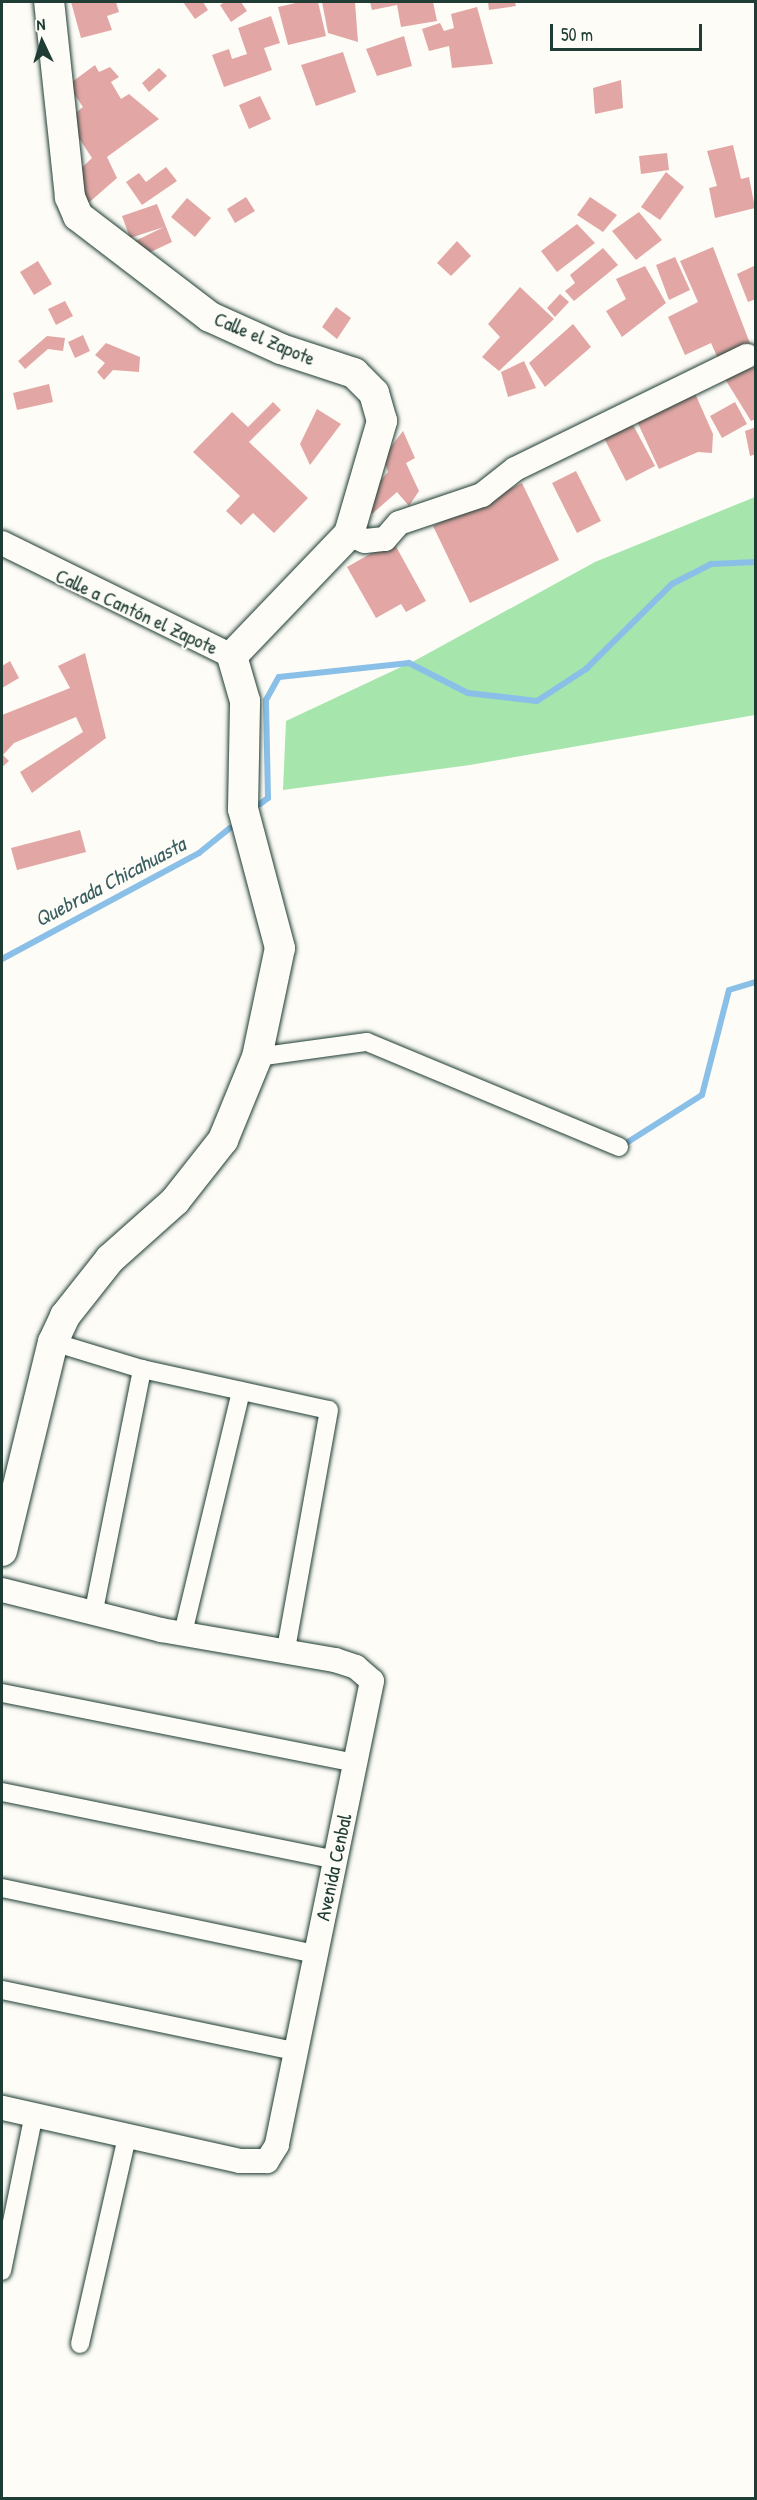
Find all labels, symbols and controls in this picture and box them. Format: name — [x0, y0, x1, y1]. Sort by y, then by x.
north arrow — [12, 12, 72, 72]
scale bar — [553, 12, 704, 50]
text: N — [36, 13, 46, 35]
text: 50 m — [561, 22, 593, 47]
street label: Calle el Zapote — [211, 306, 319, 370]
street label: Calle a Cantón el Zapote — [52, 563, 222, 659]
water label: Quebrada Chicahuasta — [30, 832, 190, 932]
street label: Avenida Cenbal — [310, 1811, 356, 1923]

